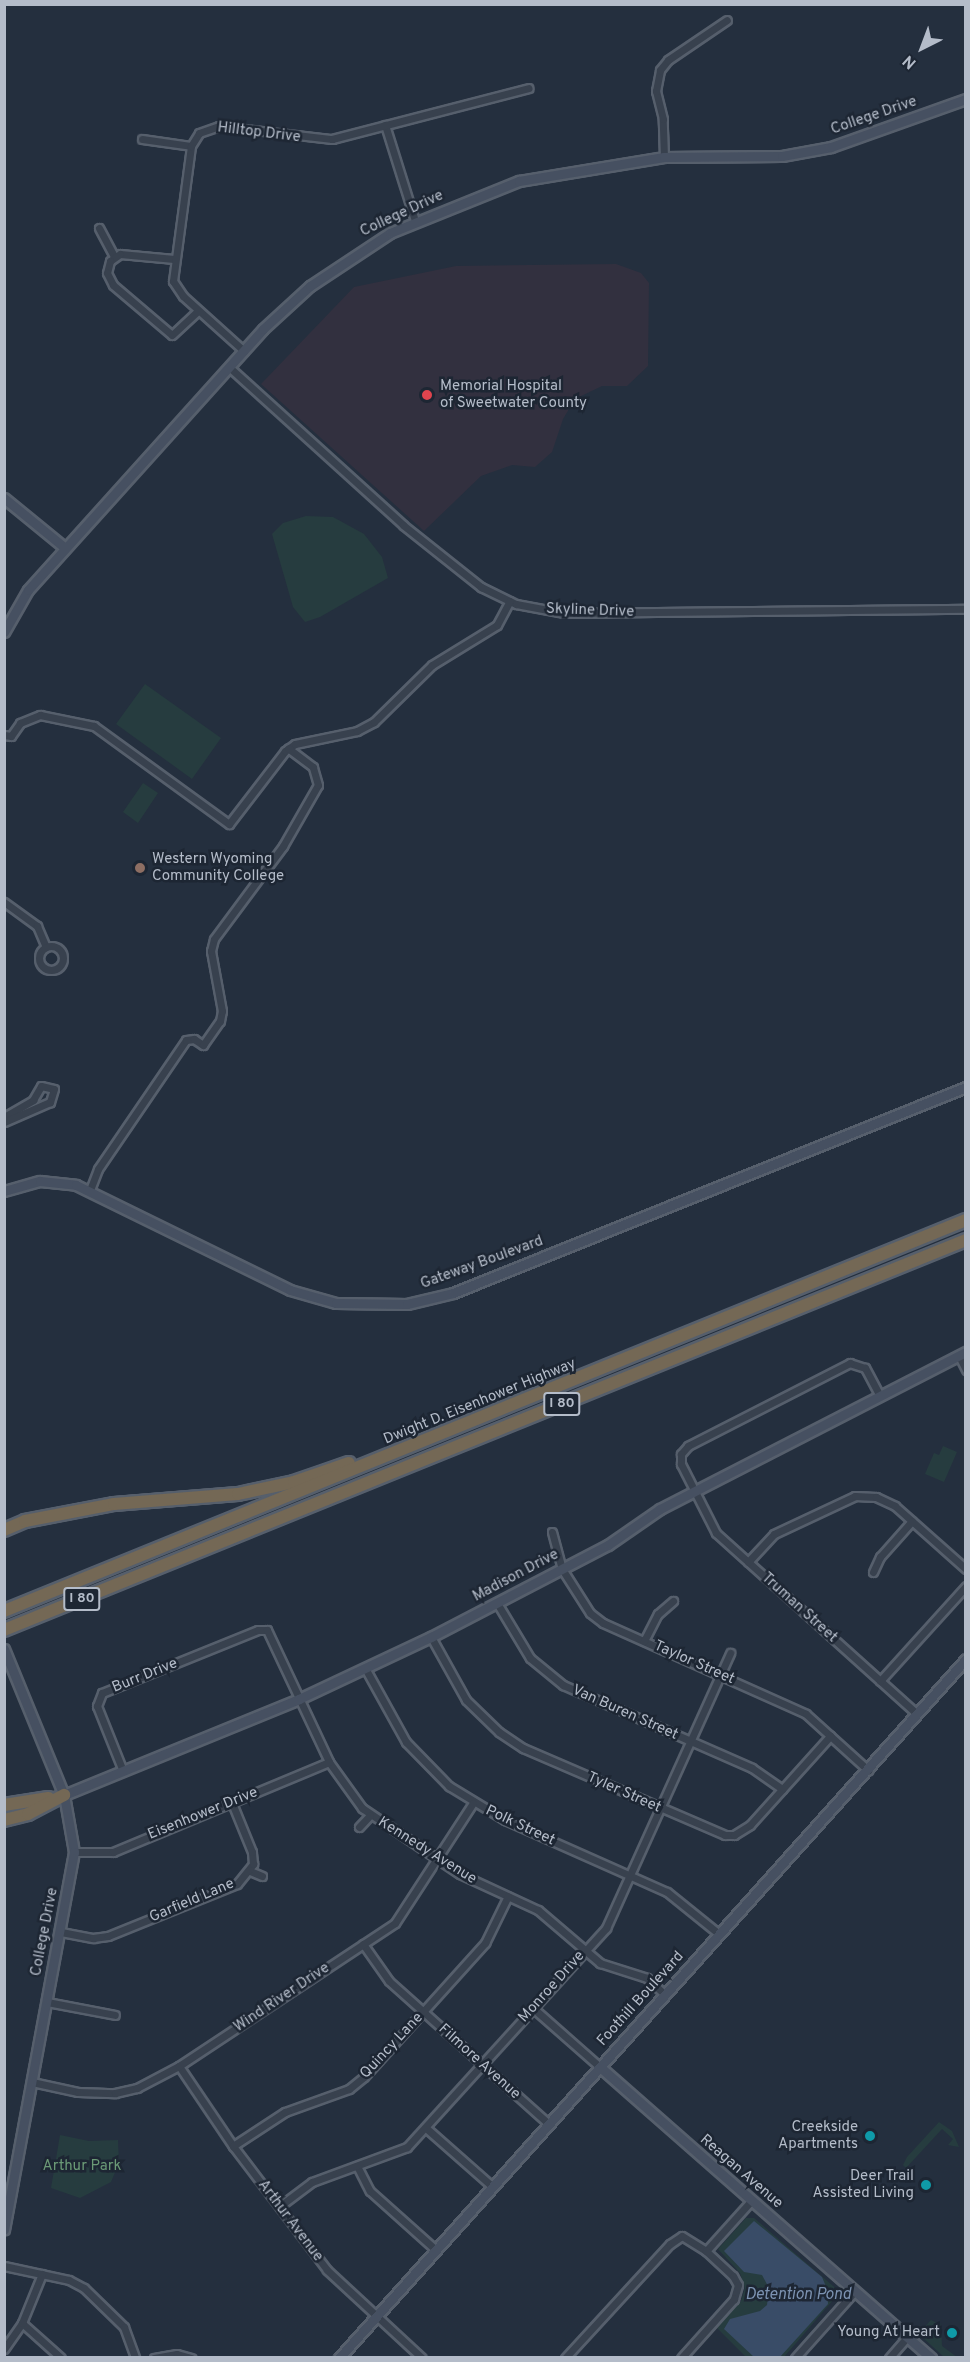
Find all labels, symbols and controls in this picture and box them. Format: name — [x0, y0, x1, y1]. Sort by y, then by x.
north arrow — [892, 18, 952, 78]
text: N — [899, 50, 921, 73]
street label: College Drive — [829, 93, 919, 139]
street label: Hilltop Drive — [216, 119, 302, 147]
street label: College Drive — [357, 187, 447, 241]
place label: Memorial Hospital of Sweetwater County — [440, 377, 587, 412]
marker: Memorial Hospital of Sweetwater County — [418, 386, 436, 404]
street label: Skyline Drive — [546, 600, 634, 622]
place label: Western Wyoming Community College — [152, 850, 284, 885]
marker: Western Wyoming Community College — [133, 861, 147, 875]
street label: Gateway Boulevard — [418, 1232, 546, 1294]
street label: Dwight D. Eisenhower Highway — [381, 1355, 579, 1449]
road number: I 80 — [542, 1393, 582, 1415]
street label: Madison Drive — [470, 1546, 562, 1606]
street label: Truman Street — [757, 1569, 841, 1647]
road number: I 80 — [62, 1588, 101, 1610]
street label: Taylor Street — [651, 1637, 737, 1689]
street label: Burr Drive — [110, 1655, 180, 1697]
street label: Van Buren Street — [569, 1682, 681, 1744]
street label: Tyler Street — [584, 1769, 664, 1817]
street label: Eisenhower Drive — [145, 1784, 261, 1844]
street label: Polk Street — [482, 1802, 558, 1850]
street label: Kennedy Avenue — [374, 1813, 480, 1889]
street label: Garfield Lane — [147, 1875, 237, 1927]
street label: College Drive — [28, 1886, 62, 1978]
street label: Monroe Drive — [515, 1947, 589, 2027]
street label: Foothill Boulevard — [594, 1948, 688, 2050]
street label: Wind River Drive — [231, 1959, 333, 2037]
street label: Quincy Lane — [357, 2009, 427, 2083]
street label: Filmore Avenue — [434, 2020, 524, 2104]
place label: Creekside Apartments — [778, 2118, 858, 2153]
marker: Creekside Apartments — [863, 2129, 877, 2143]
street label: Reagan Avenue — [696, 2131, 786, 2213]
park label: Arthur Park — [43, 2158, 121, 2176]
place label: Deer Trail Assisted Living — [813, 2167, 914, 2202]
street label: Arthur Avenue — [253, 2176, 327, 2266]
marker: Deer Trail Assisted Living — [919, 2178, 933, 2192]
water label: Detention Pond — [745, 2285, 851, 2305]
place label: Young At Heart — [837, 2324, 940, 2342]
marker: Young At Heart — [945, 2326, 959, 2340]

